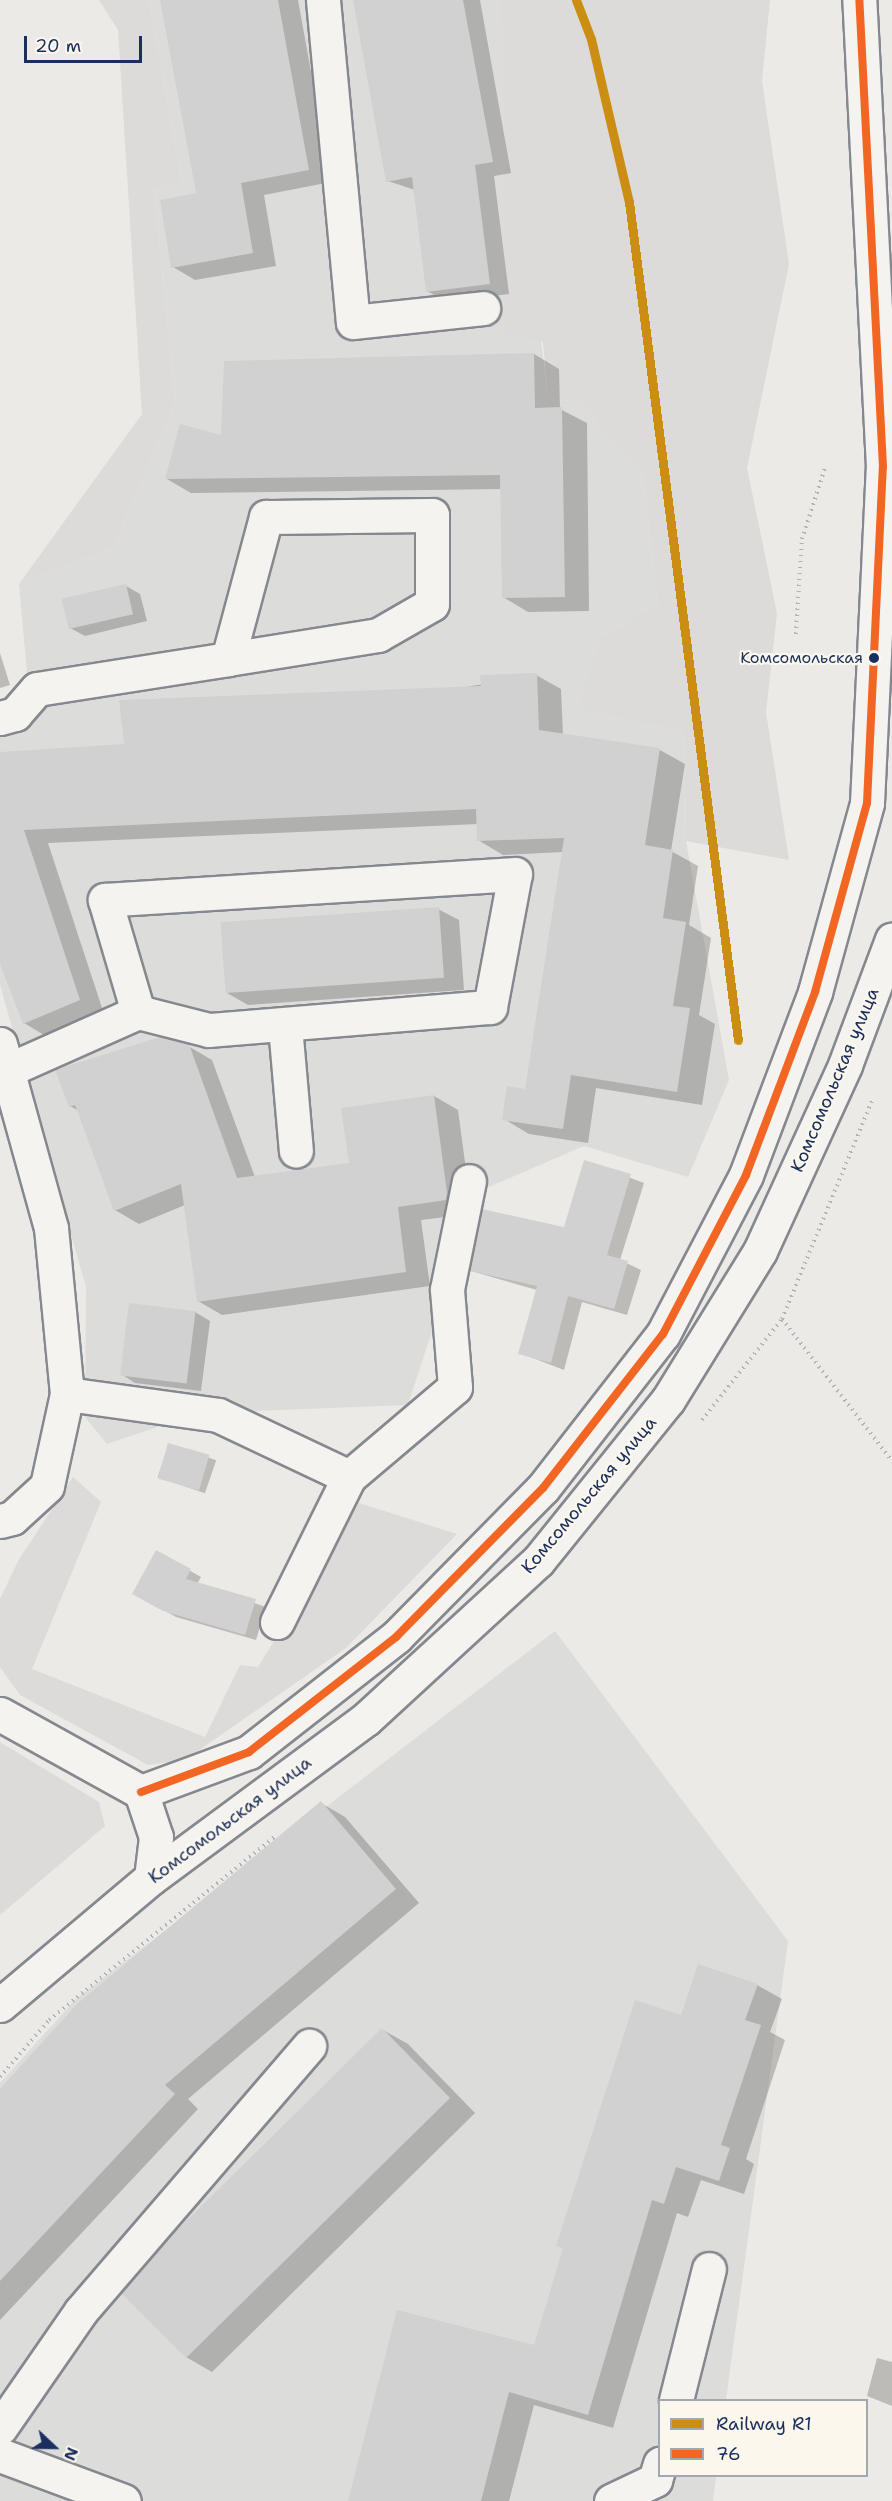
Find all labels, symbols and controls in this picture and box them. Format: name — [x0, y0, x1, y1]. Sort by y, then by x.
scale bar — [27, 24, 146, 62]
text: 20 m — [35, 34, 81, 58]
place label: Комсомольская — [740, 648, 863, 668]
marker: Комсомольская — [868, 652, 880, 664]
street label: Комсомольская улица — [786, 984, 884, 1176]
street label: Комсомольская улица — [517, 1412, 661, 1578]
street label: Комсомольская улица — [144, 1752, 316, 1888]
legend — [658, 2399, 868, 2477]
text: Railway R1 — [716, 2412, 812, 2436]
north arrow — [24, 2417, 84, 2477]
text: 76 — [716, 2442, 740, 2466]
text: N — [59, 2444, 83, 2464]

